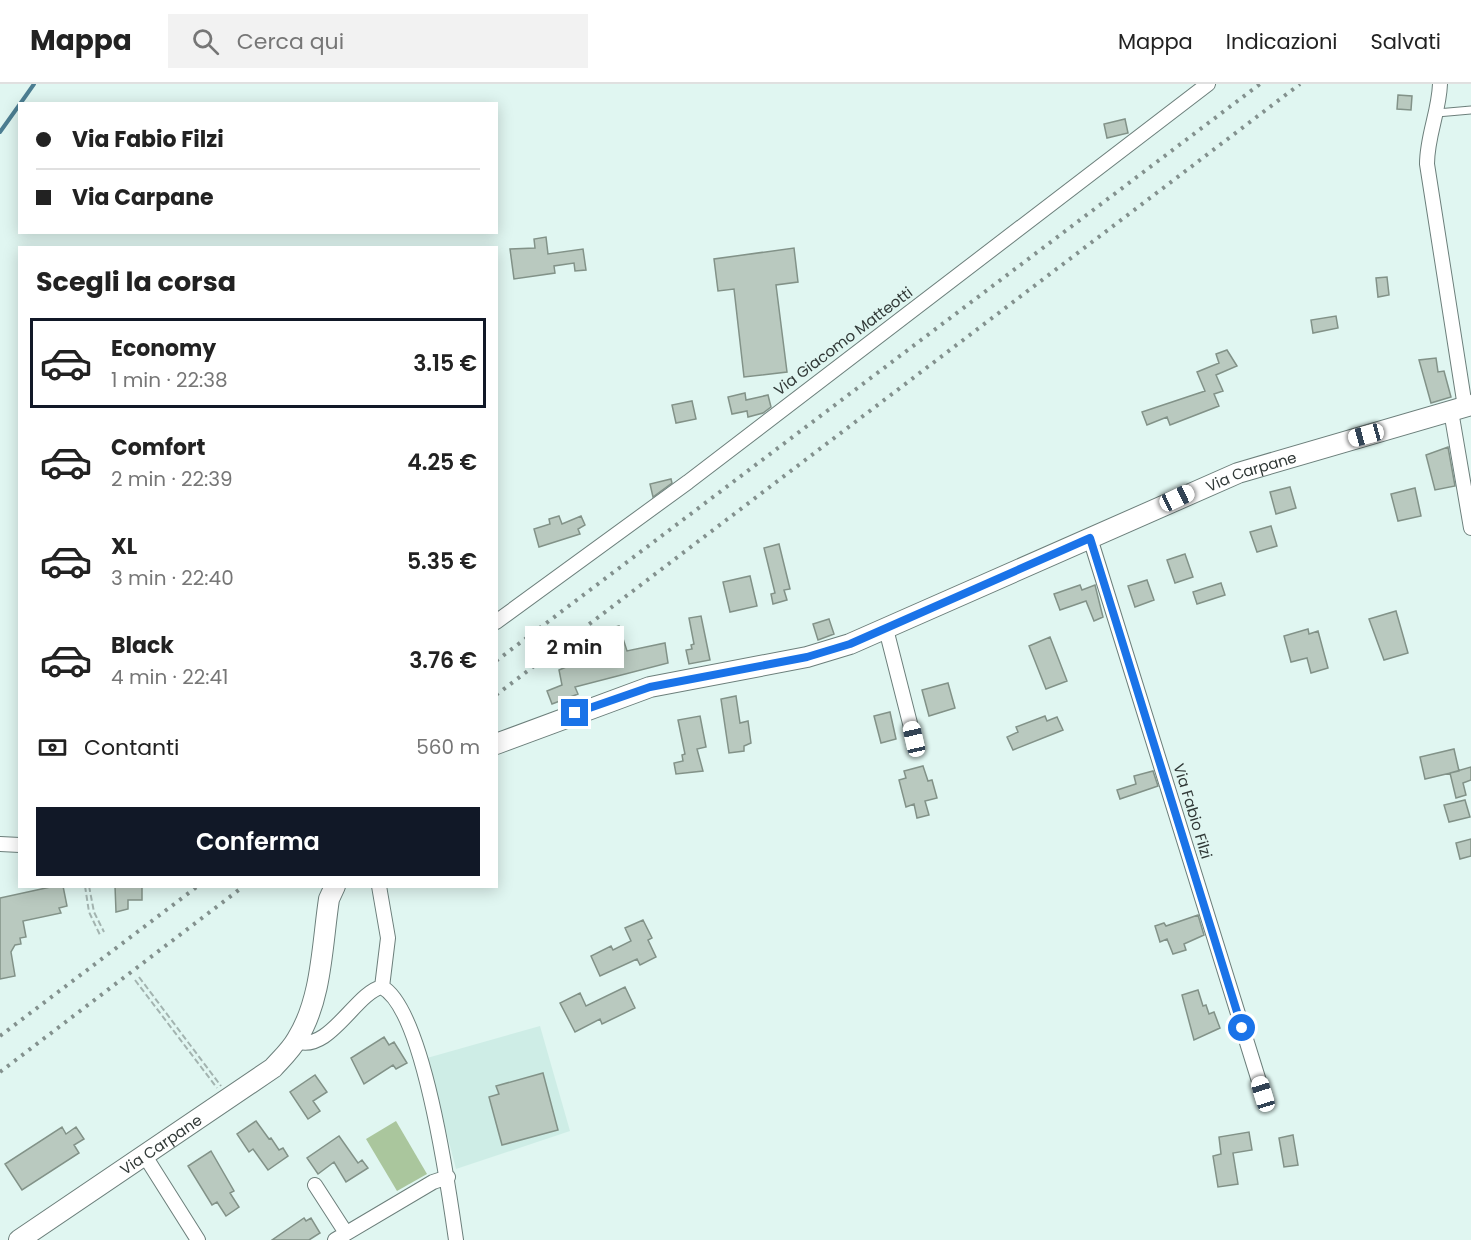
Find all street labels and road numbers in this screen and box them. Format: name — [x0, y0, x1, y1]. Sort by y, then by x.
street label: Via Giacomo Matteotti — [769, 282, 917, 400]
street label: Via Carpane — [1202, 446, 1299, 496]
street label: Via Fabio Filzi — [1169, 761, 1217, 861]
street label: Via Carpane — [116, 1109, 206, 1179]

